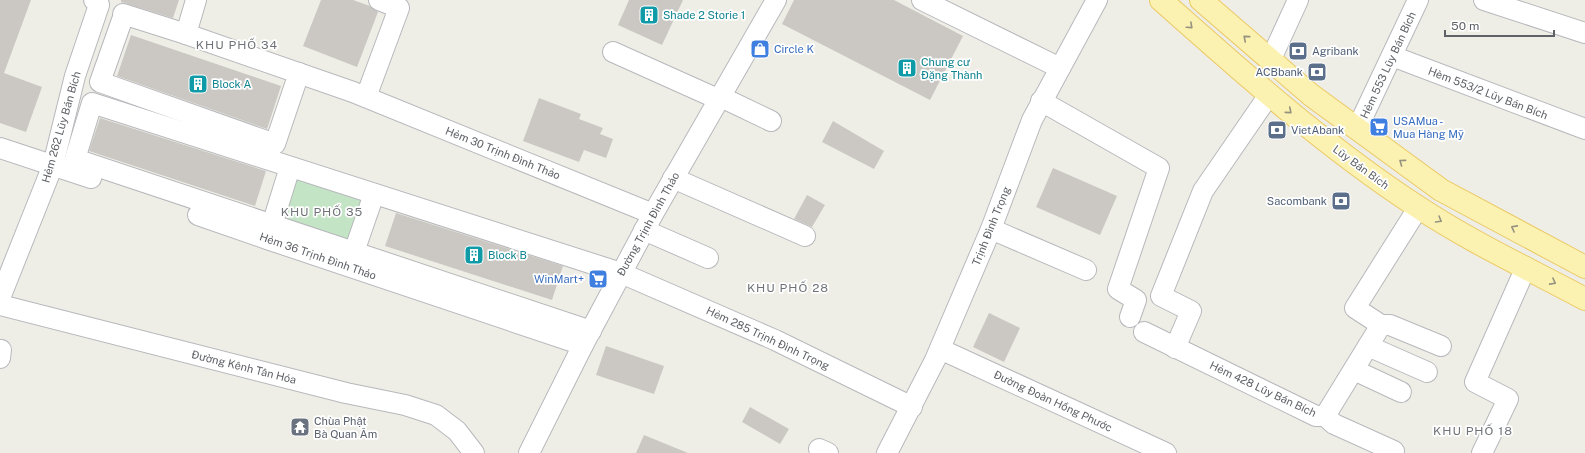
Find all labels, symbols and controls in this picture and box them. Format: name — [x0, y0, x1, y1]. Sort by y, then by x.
building icon: Shade 2 Storie 1 — [638, 4, 660, 26]
place label: Shade 2 Storie 1 — [663, 9, 745, 21]
street label: Hẻm 553 Lũy Bán Bích — [1358, 10, 1418, 120]
scale bar — [1445, 12, 1554, 38]
text: 50 m — [1451, 19, 1479, 33]
one-way arrow — [1186, 21, 1193, 28]
one-way arrow — [1243, 35, 1250, 42]
district label: KHU PHỐ 34 — [196, 37, 278, 52]
shop icon: Circle K — [749, 38, 771, 60]
bank icon: Agribank — [1287, 40, 1309, 62]
place label: Circle K — [774, 43, 814, 55]
place label: Agribank — [1312, 45, 1359, 57]
place label: Chung cư Đặng Thành — [921, 56, 982, 81]
building icon: Chung cư Đặng Thành — [896, 57, 918, 79]
bank icon: ACBbank — [1306, 61, 1328, 83]
street label: Hèm 553/2 Lũy Bán Bích — [1427, 65, 1549, 121]
place label: ACBbank — [1256, 66, 1303, 78]
street label: Hẻm 262 Lũy Bán Bích — [39, 70, 83, 184]
building icon: Block A — [187, 73, 209, 95]
place label: Block A — [212, 78, 251, 90]
one-way arrow — [1284, 106, 1291, 113]
place label: USAMua - Mua Hàng Mỹ — [1393, 115, 1464, 140]
supermarket icon: USAMua - Mua Hàng Mỹ — [1368, 116, 1390, 138]
bank icon: VietAbank — [1266, 119, 1288, 141]
street label: Hẻm 30 Trịnh Đình Thảo — [444, 124, 562, 182]
place label: VietAbank — [1291, 124, 1344, 136]
street label: Lũy Bán Bích — [1331, 143, 1391, 191]
one-way arrow — [1400, 160, 1407, 167]
street label: Đường Trịnh Đình Thảo — [614, 170, 682, 278]
street label: Trịnh Đình Trọng — [970, 185, 1012, 267]
bank icon: Sacombank — [1330, 190, 1352, 212]
place label: Sacombank — [1267, 195, 1327, 207]
district label: KHU PHỐ 35 — [281, 204, 363, 219]
one-way arrow — [1435, 215, 1442, 223]
one-way arrow — [1510, 226, 1518, 233]
street label: Hẻm 36 Trịnh Đình Thảo — [258, 230, 378, 282]
building icon: Block B — [463, 244, 485, 266]
place label: Block B — [488, 249, 527, 261]
supermarket icon: WinMart+ — [587, 268, 609, 290]
place label: WinMart+ — [534, 273, 584, 285]
one-way arrow — [1549, 278, 1556, 285]
district label: KHU PHỐ 28 — [747, 280, 829, 295]
street label: Hẻm 285 Trịnh Đình Trọng — [705, 304, 832, 372]
street label: Đường Kênh Tân Hóa — [190, 348, 298, 386]
street label: Hẻm 428 Lũy Bán Bích — [1208, 359, 1318, 419]
street label: Đường Đoàn Hồng Phước — [992, 368, 1114, 434]
place label: Chùa Phật Bà Quan Âm — [314, 415, 377, 440]
temple icon: Chùa Phật Bà Quan Âm — [289, 416, 311, 438]
district label: KHU PHỐ 18 — [1433, 423, 1513, 438]

